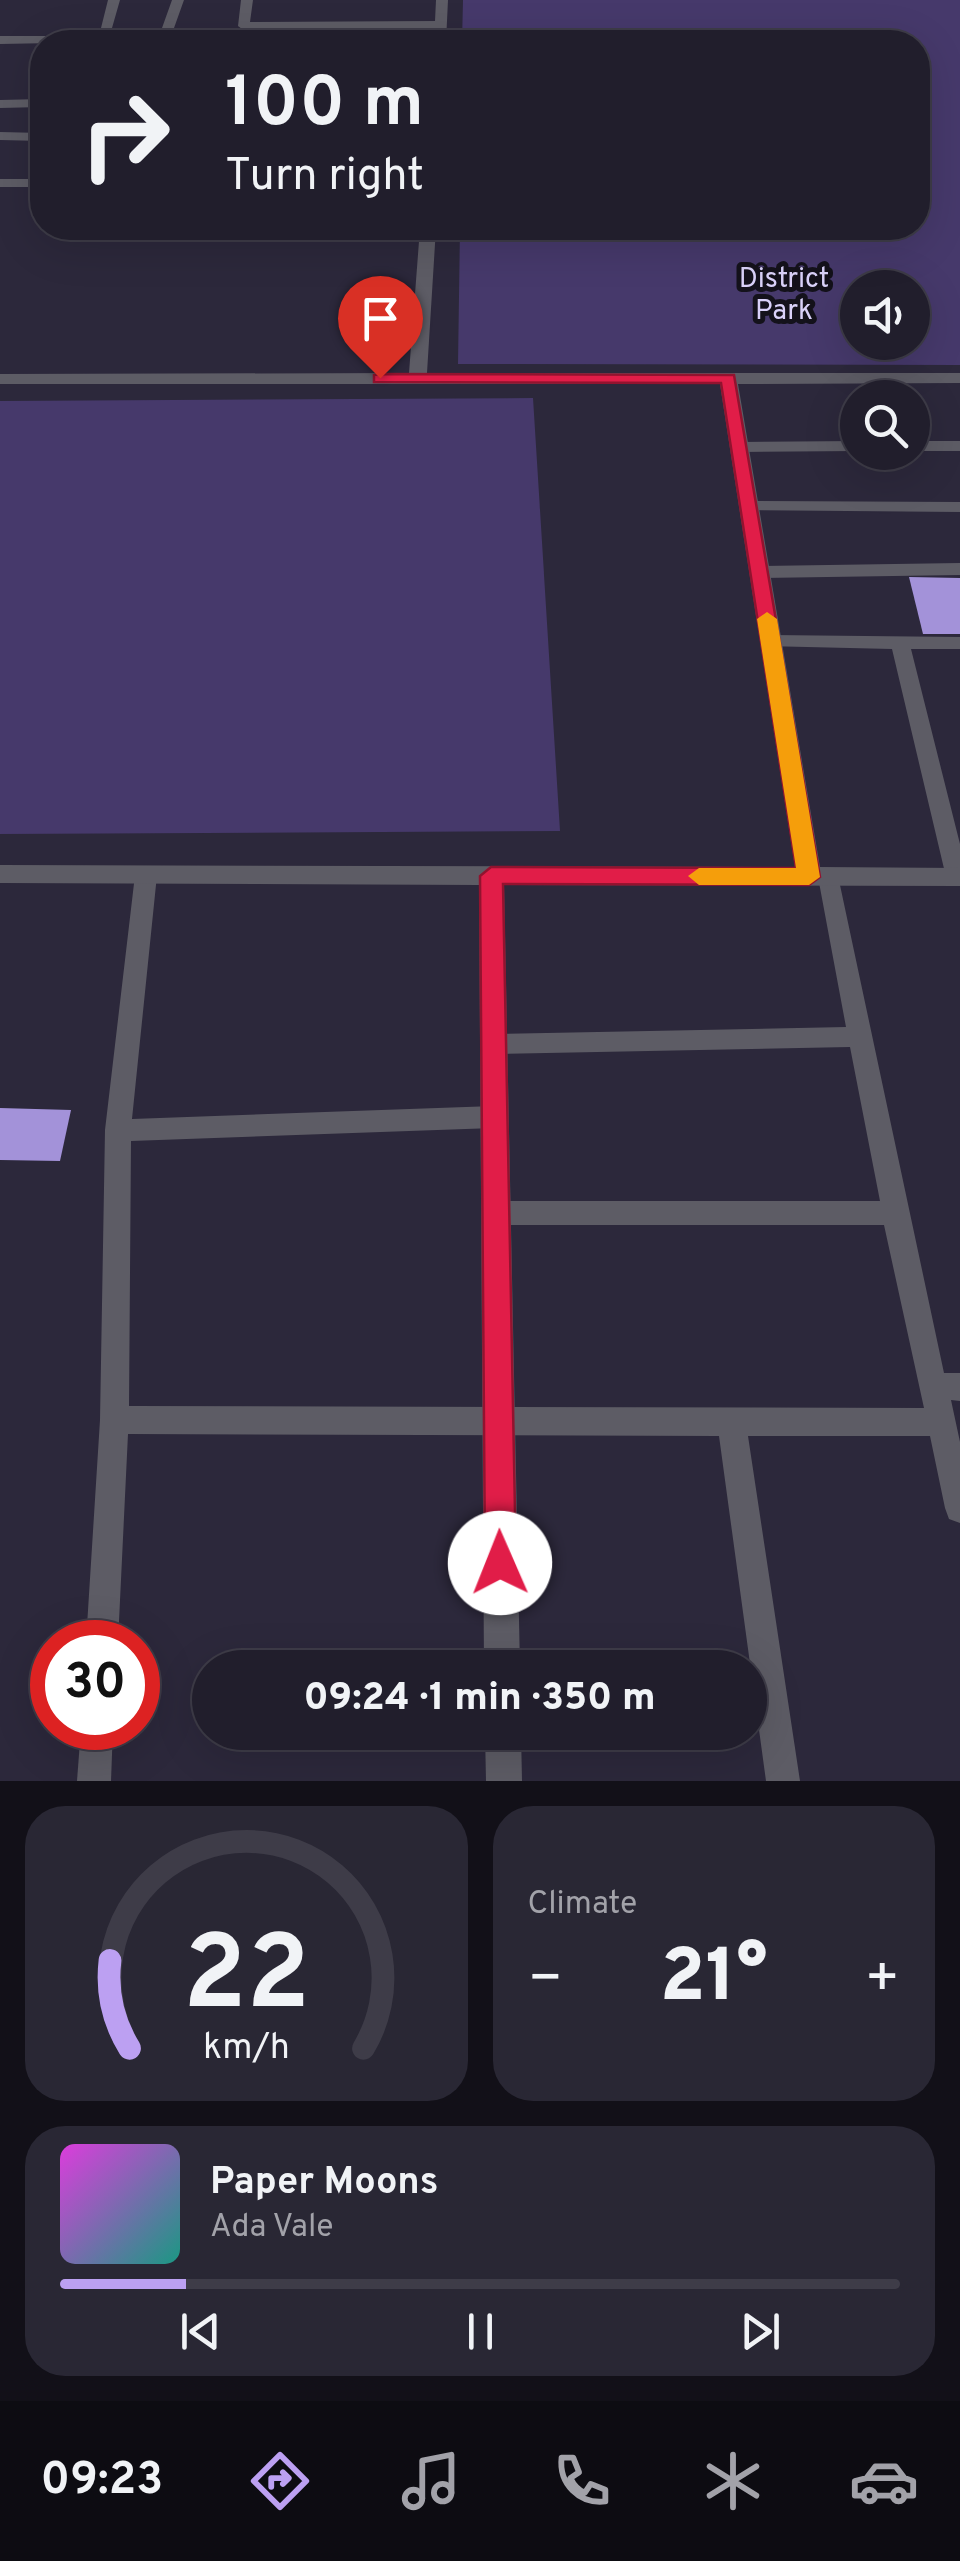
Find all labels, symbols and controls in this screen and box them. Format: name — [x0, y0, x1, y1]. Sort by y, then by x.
text: 100 m — [225, 62, 424, 151]
icon: right — [60, 70, 190, 200]
text: Turn right — [225, 149, 424, 206]
park label: District Park — [739, 262, 829, 330]
map controls — [840, 270, 930, 470]
button: sound — [840, 270, 930, 360]
pin — [338, 276, 423, 379]
icon: arrive — [353, 291, 408, 346]
button: search — [840, 380, 930, 470]
position arrow — [448, 1511, 552, 1615]
speed limit sign: 30 — [30, 1620, 160, 1750]
text: 09:24 · 1 min · 350 m — [303, 1675, 656, 1724]
text: Climate — [528, 1885, 637, 1925]
text: 22 — [183, 1914, 310, 2046]
text: 21° — [660, 1933, 768, 2028]
text: − — [528, 1946, 563, 2016]
text: + — [865, 1946, 900, 2016]
text: km/h — [203, 2026, 290, 2072]
text: Paper Moons — [210, 2159, 439, 2208]
text: Ada Vale — [210, 2208, 334, 2248]
icon: previous — [173, 2304, 228, 2359]
icon: pause — [453, 2304, 508, 2359]
icon: next — [733, 2304, 788, 2359]
icon: directions — [245, 2446, 315, 2516]
icon: music — [396, 2446, 466, 2516]
icon: phone — [547, 2446, 617, 2516]
icon: climate — [698, 2446, 768, 2516]
icon: car — [849, 2446, 919, 2516]
text: 09:23 — [41, 2453, 163, 2510]

